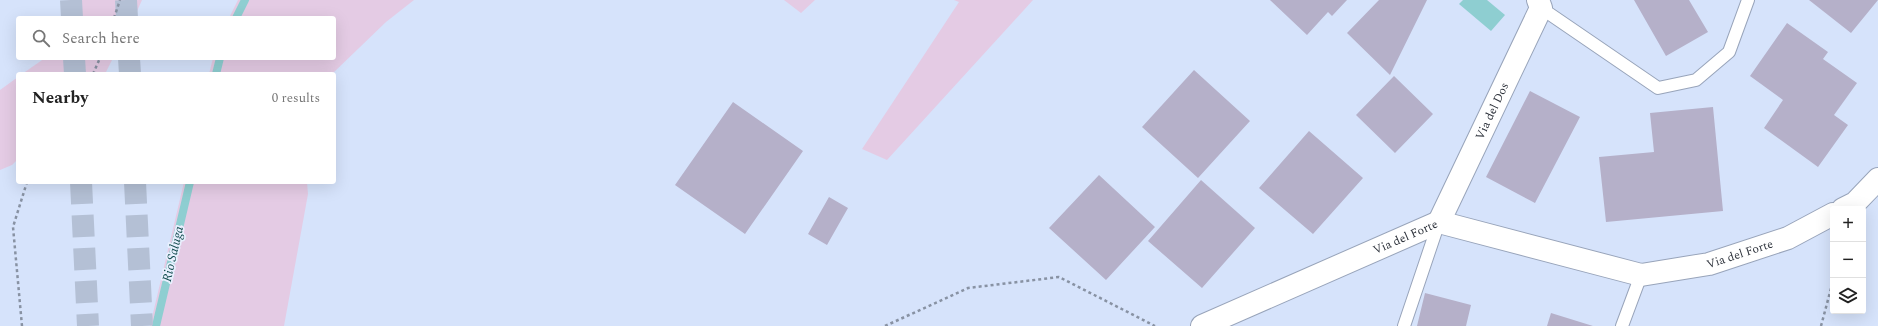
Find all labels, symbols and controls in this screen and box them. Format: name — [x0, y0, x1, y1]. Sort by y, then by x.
search box — [16, 16, 336, 60]
icon: search — [30, 27, 52, 49]
text: Search here — [62, 27, 140, 50]
street label: Via del Dos — [1470, 79, 1514, 143]
text: Nearby — [32, 85, 88, 111]
text: 0 results — [272, 88, 320, 108]
map controls — [1830, 206, 1866, 314]
button: + — [1830, 206, 1866, 242]
street label: Via del Forte — [1370, 214, 1441, 259]
water label: Rio Saluga — [157, 224, 189, 284]
street label: Via del Forte — [1704, 234, 1776, 274]
button: − — [1830, 242, 1866, 278]
button: layers — [1830, 278, 1866, 314]

